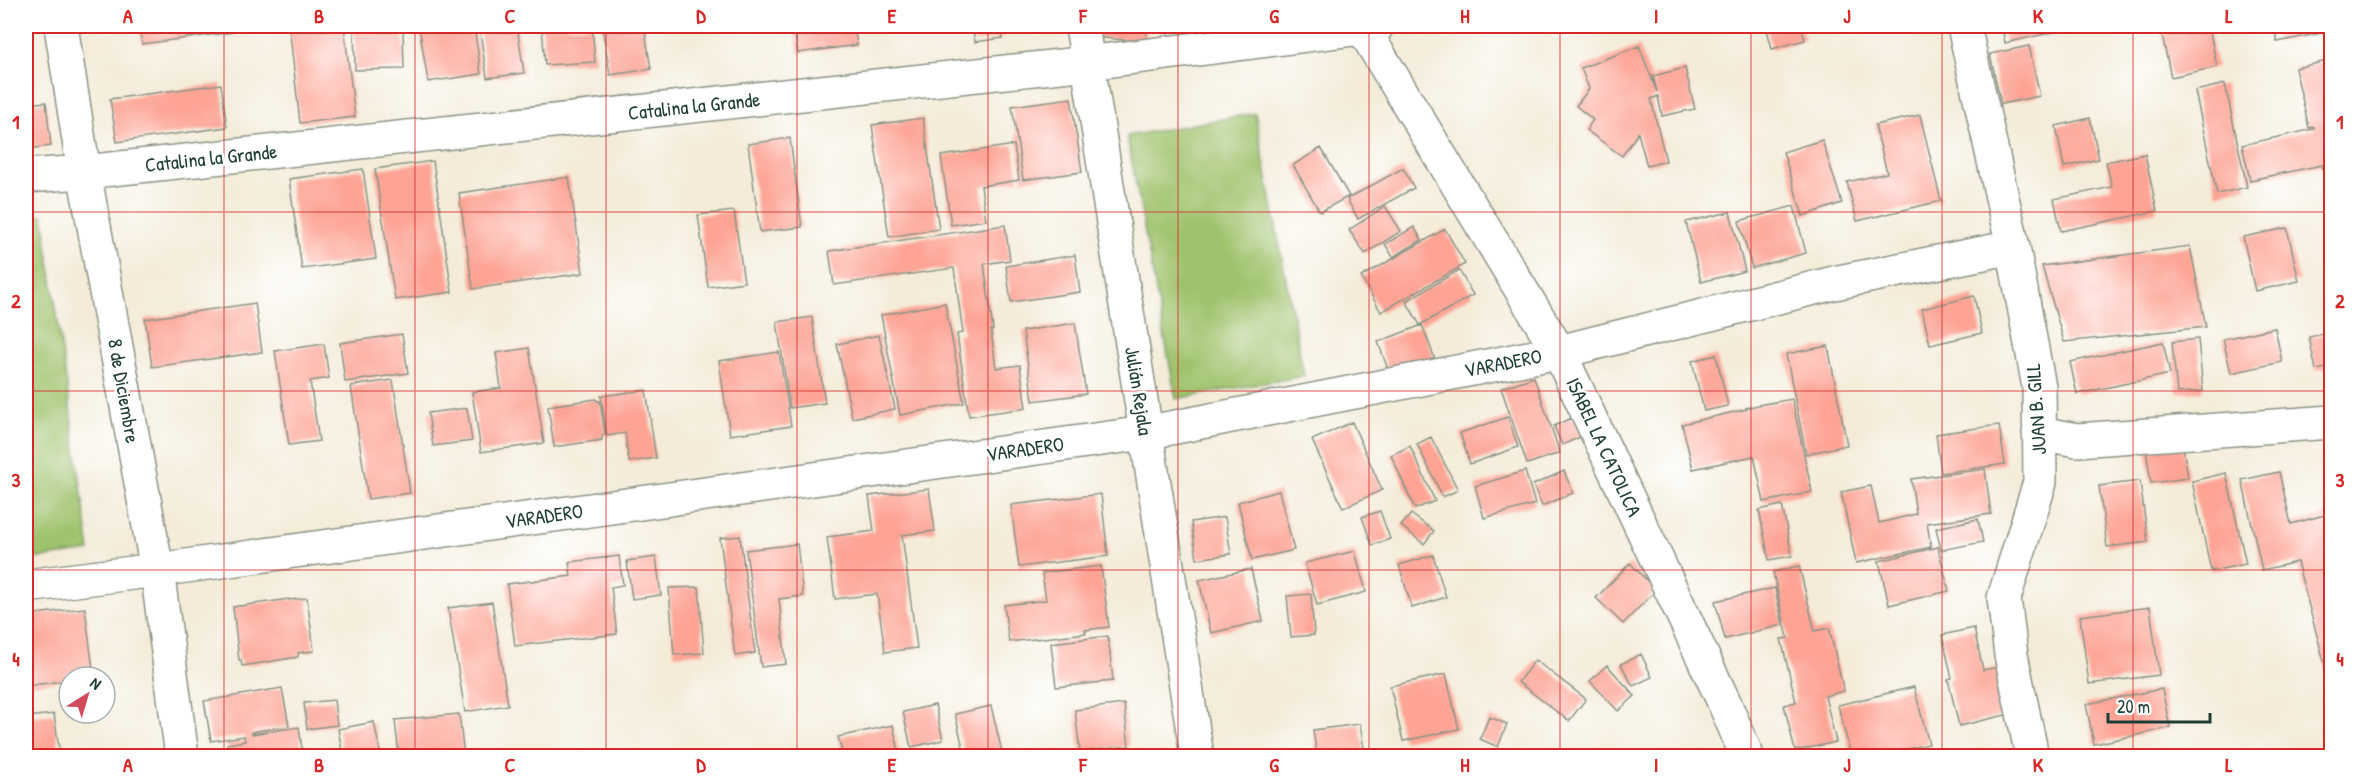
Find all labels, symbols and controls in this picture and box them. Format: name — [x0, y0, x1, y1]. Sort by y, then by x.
text: A — [123, 2, 133, 29]
text: B — [314, 2, 324, 29]
text: C — [505, 2, 516, 29]
text: D — [696, 2, 706, 29]
text: E — [888, 2, 897, 29]
text: F — [1078, 2, 1088, 29]
text: G — [1269, 2, 1279, 29]
text: H — [1460, 2, 1470, 29]
text: I — [1654, 2, 1658, 29]
text: J — [1843, 2, 1851, 29]
text: K — [2033, 2, 2044, 29]
text: L — [2225, 2, 2233, 29]
street label: Catalina la Grande — [627, 85, 761, 126]
text: 1 — [12, 108, 20, 135]
text: 1 — [2336, 108, 2344, 135]
street label: Catalina la Grande — [144, 137, 278, 178]
text: 2 — [11, 287, 21, 314]
text: 2 — [2335, 287, 2345, 314]
street label: 8 de Diciembre — [102, 337, 147, 445]
street label: VARADERO — [1462, 342, 1544, 383]
street label: Julián Rejala — [1119, 345, 1160, 437]
street label: JUAN B. GILL — [2019, 362, 2052, 456]
street label: ISABEL LA CATOLICA — [1560, 373, 1649, 521]
street label: VARADERO — [984, 430, 1066, 467]
text: 3 — [12, 466, 21, 493]
text: 3 — [2336, 466, 2345, 493]
street label: VARADERO — [503, 497, 585, 534]
text: 4 — [12, 645, 20, 672]
text: 4 — [2336, 645, 2344, 672]
north arrow — [57, 665, 117, 725]
text: N — [86, 672, 106, 695]
scale bar — [2108, 686, 2210, 724]
text: 20 m — [2117, 694, 2150, 719]
text: A — [123, 751, 133, 778]
text: B — [314, 751, 324, 778]
text: C — [505, 751, 516, 778]
text: D — [696, 751, 706, 778]
text: E — [888, 751, 897, 778]
text: F — [1078, 751, 1088, 778]
text: G — [1269, 751, 1279, 778]
text: H — [1460, 751, 1470, 778]
text: I — [1654, 751, 1658, 778]
text: J — [1843, 751, 1851, 778]
text: K — [2033, 751, 2044, 778]
text: L — [2225, 751, 2233, 778]

